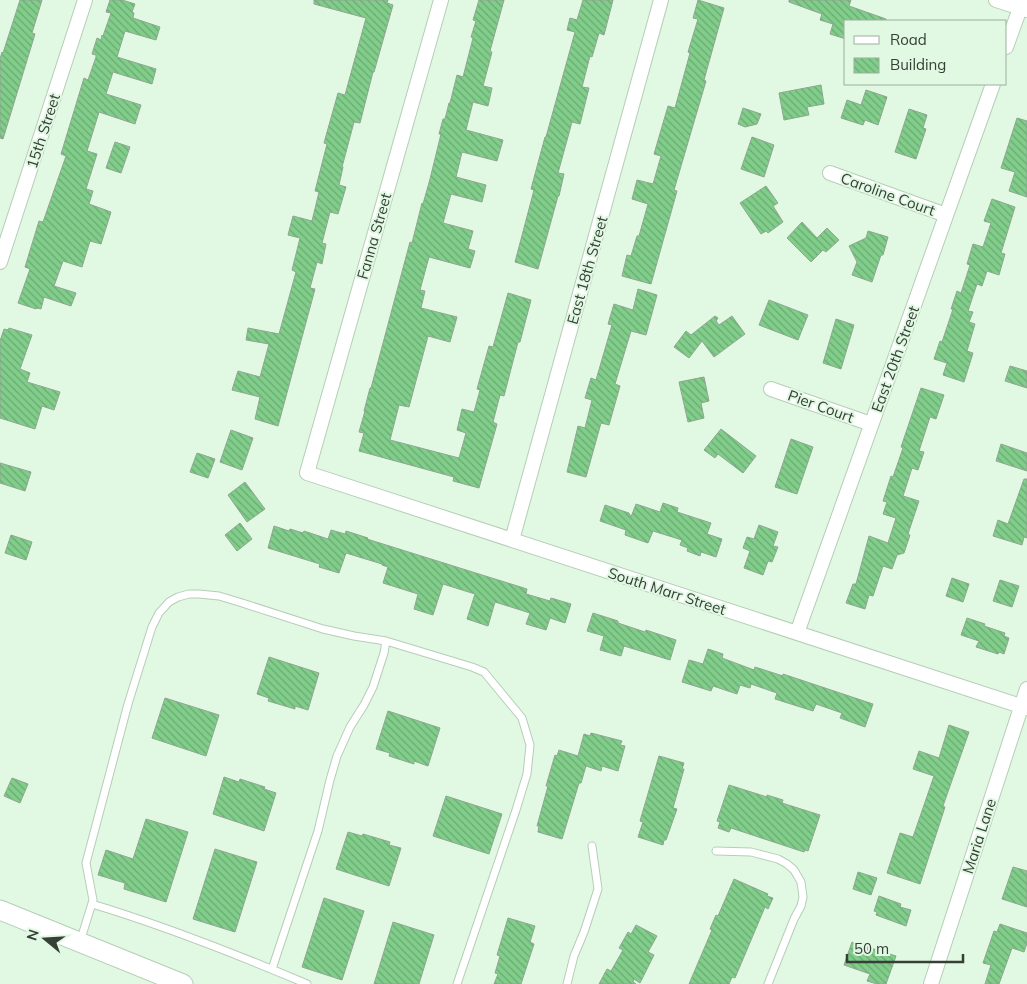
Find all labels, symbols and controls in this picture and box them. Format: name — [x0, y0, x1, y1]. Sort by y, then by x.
legend — [844, 20, 1007, 85]
text: Road — [890, 30, 927, 49]
text: Building — [890, 55, 946, 74]
street label: 15th Street — [22, 91, 64, 171]
street label: Caroline Court — [838, 168, 938, 220]
street label: Fanna Street — [353, 191, 395, 281]
street label: East 18th Street — [562, 214, 612, 326]
street label: East 20th Street — [867, 303, 923, 415]
street label: Pier Court — [785, 385, 857, 427]
street label: South Marr Street — [606, 563, 728, 619]
street label: Maria Lane — [958, 796, 1000, 876]
north arrow — [20, 914, 70, 964]
text: N — [22, 927, 43, 943]
scale bar — [847, 932, 963, 964]
text: 50 m — [854, 939, 889, 958]

